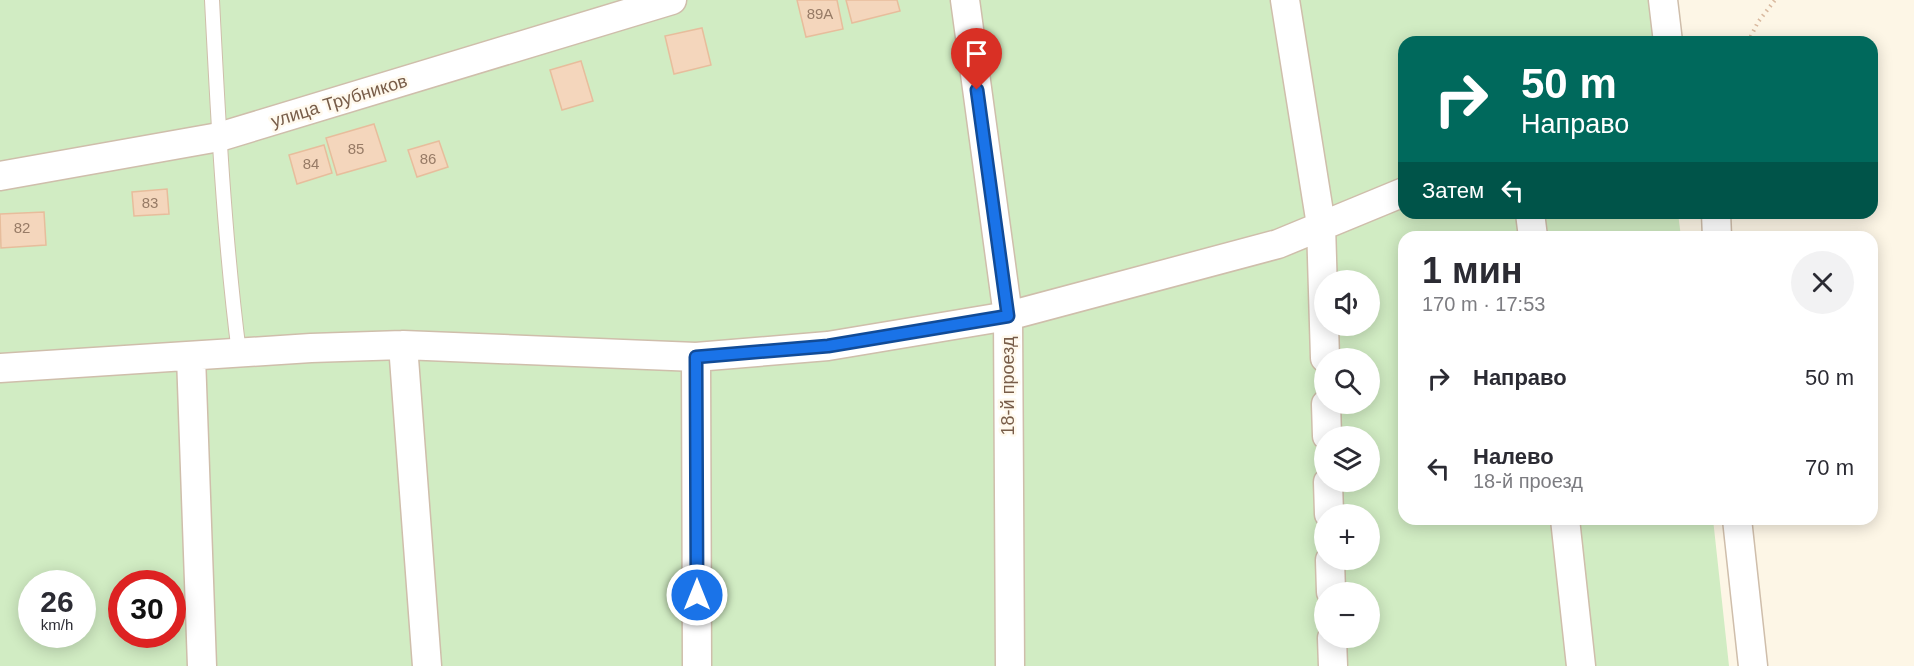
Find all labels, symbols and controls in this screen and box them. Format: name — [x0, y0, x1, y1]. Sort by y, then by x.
house number: 89А — [807, 5, 833, 22]
pin — [951, 28, 1002, 90]
icon: arrive — [960, 37, 993, 70]
icon: right — [1422, 60, 1500, 138]
text: 50 m — [1521, 60, 1617, 107]
street label: улица Трубников — [268, 71, 410, 131]
text: Направо — [1521, 109, 1629, 139]
house number: 85 — [348, 140, 364, 157]
house number: 86 — [420, 150, 436, 167]
house number: 84 — [303, 155, 319, 172]
icon: left — [1496, 174, 1529, 207]
text: Затем — [1422, 178, 1484, 203]
house number: 83 — [142, 194, 158, 211]
house number: 82 — [14, 219, 30, 236]
text: 1 мин — [1422, 250, 1523, 291]
button: close — [1791, 251, 1854, 314]
map controls — [1314, 270, 1380, 648]
button: sound — [1314, 270, 1380, 336]
text: 170 m · 17:53 — [1422, 293, 1545, 315]
street label: 18-й проезд — [998, 336, 1018, 435]
button: search — [1314, 348, 1380, 414]
icon: right — [1422, 362, 1455, 395]
text: Направо — [1473, 365, 1567, 390]
text: 50 m — [1805, 365, 1854, 390]
button: layers — [1314, 426, 1380, 492]
text: Налево — [1473, 444, 1554, 469]
icon: left — [1422, 452, 1455, 485]
text: 70 m — [1805, 455, 1854, 480]
text: 18-й проезд — [1473, 470, 1583, 492]
button: + — [1314, 504, 1380, 570]
position arrow — [665, 563, 729, 627]
speed limit sign: 30 — [108, 570, 186, 648]
button: − — [1314, 582, 1380, 648]
text: 26 — [40, 585, 74, 618]
text: km/h — [41, 616, 73, 633]

